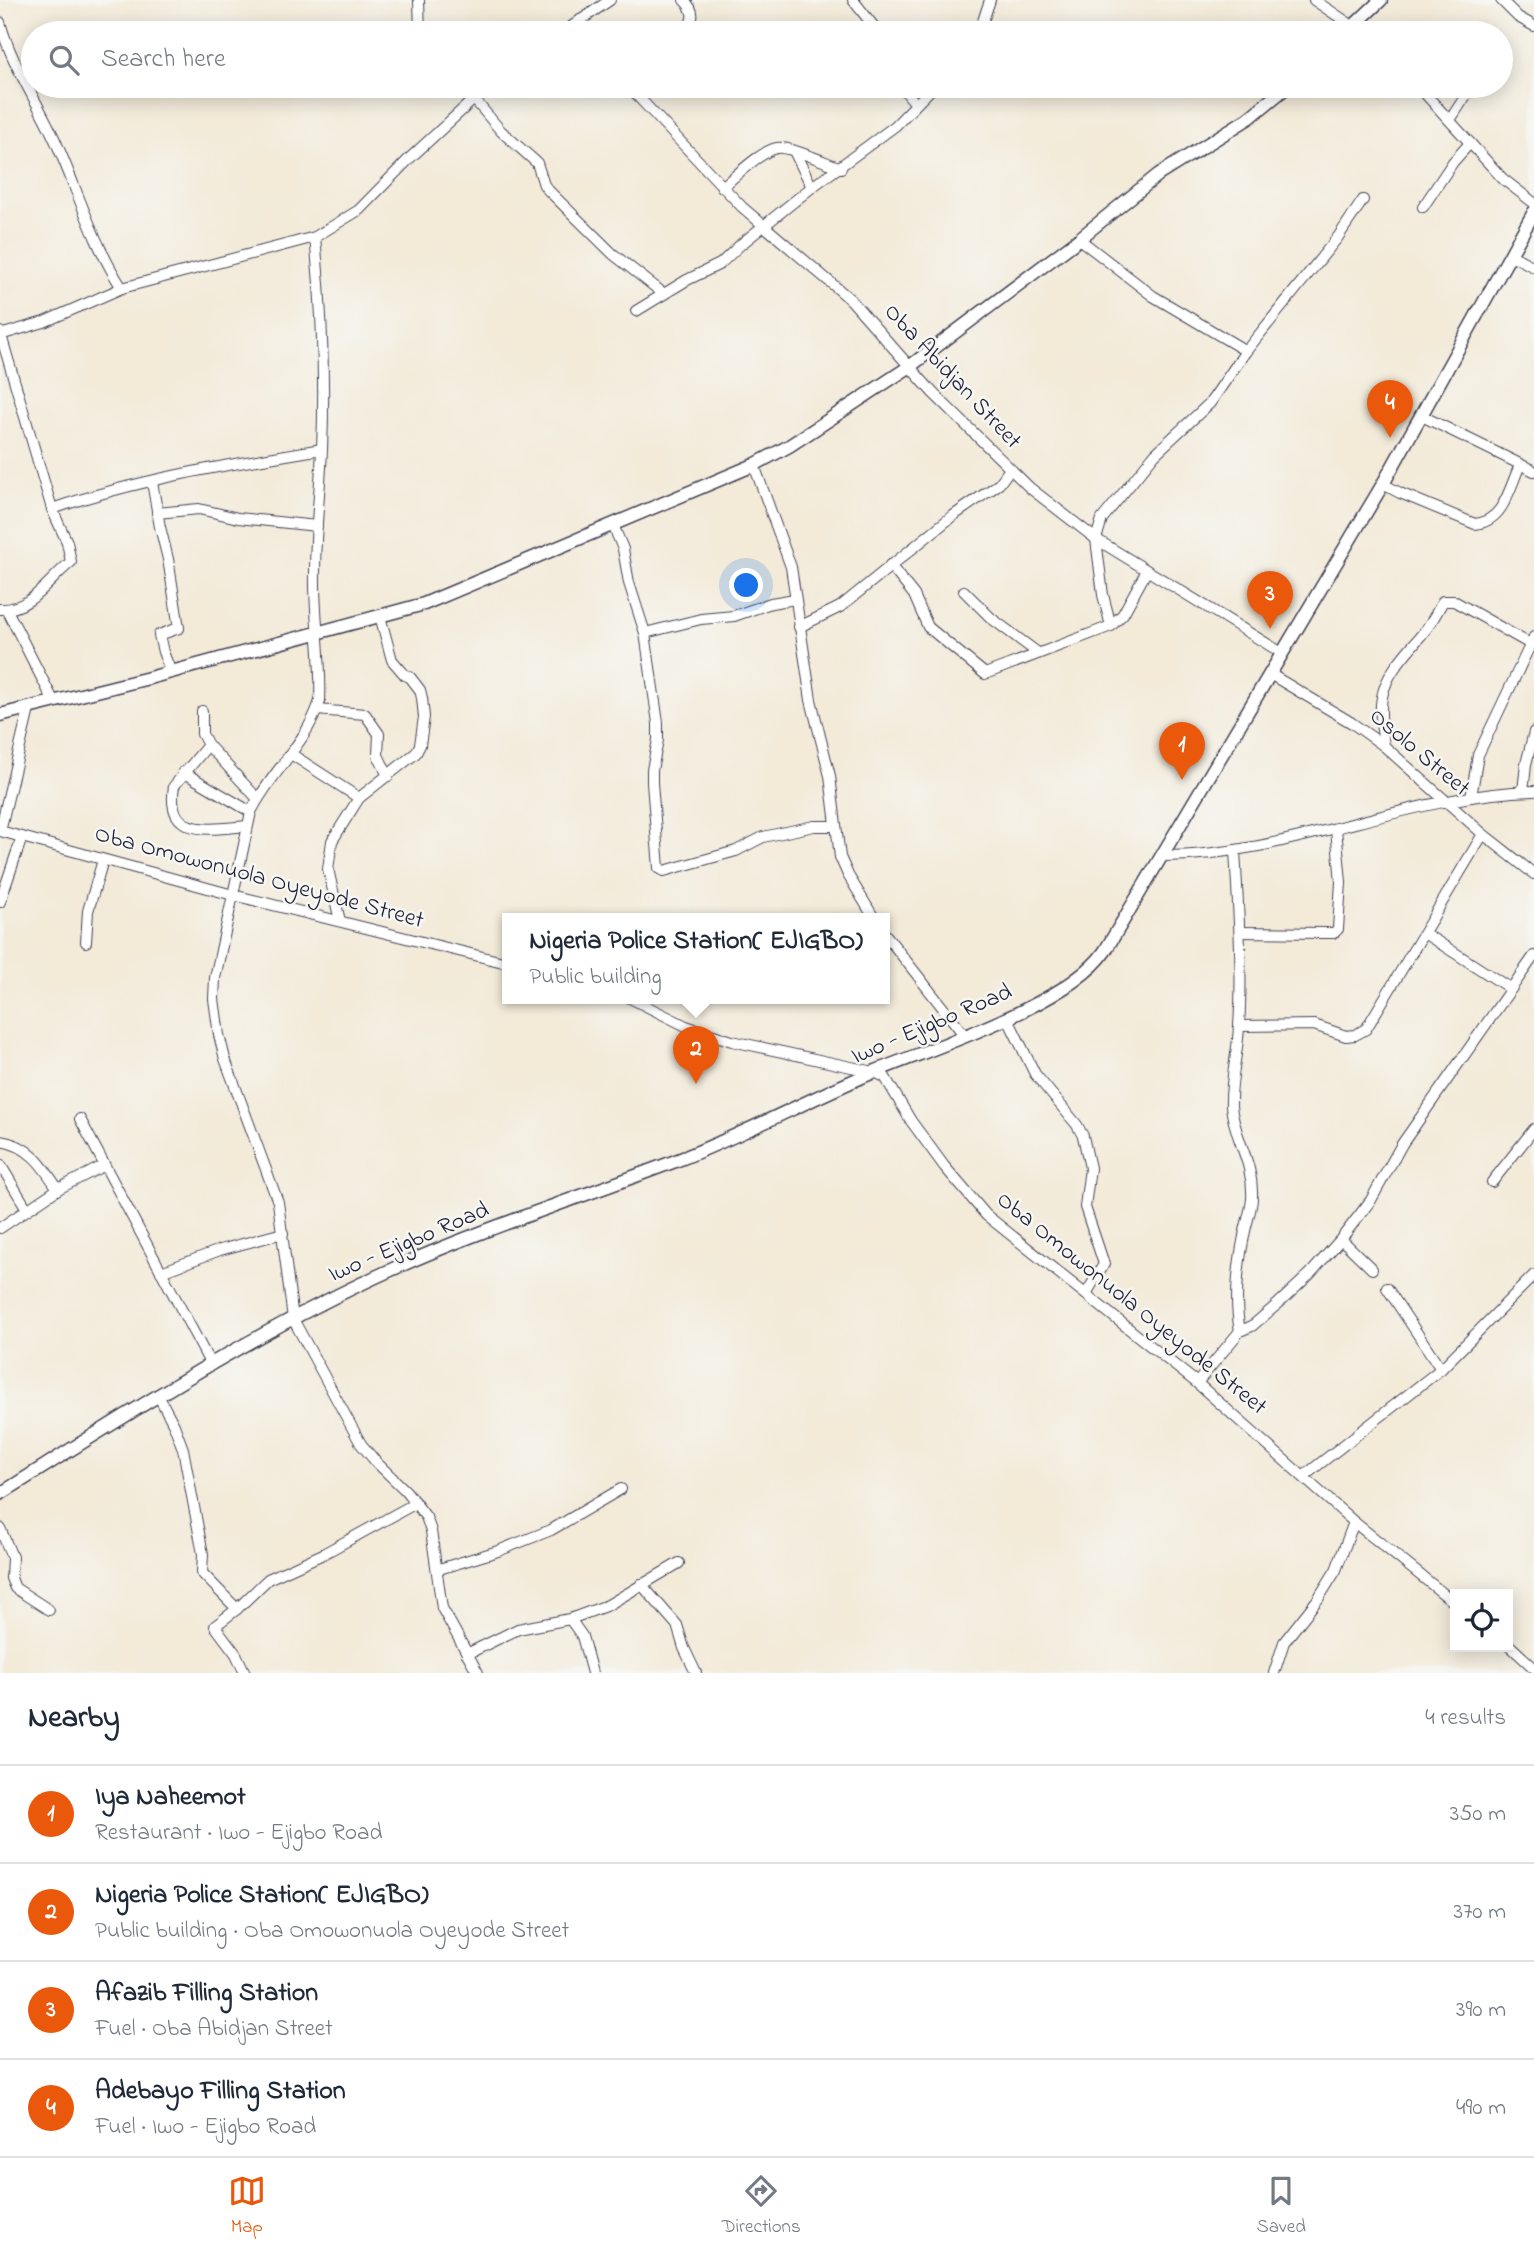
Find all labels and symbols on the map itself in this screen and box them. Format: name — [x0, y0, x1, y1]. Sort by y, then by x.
street label: Oba Abidjan Street — [875, 296, 1029, 458]
pin: 4 — [1367, 380, 1413, 438]
your location — [729, 568, 763, 602]
pin: 3 — [1247, 571, 1293, 629]
street label: Osolo Street — [1361, 700, 1477, 806]
pin: 1 — [1159, 722, 1205, 780]
street label: Oba Omowonuola Oyeyode Street — [90, 817, 428, 940]
street label: Iwo - Ejigbo Road — [846, 975, 1018, 1075]
pin: 2 — [673, 1026, 719, 1084]
street label: Oba Omowonuola Oyeyode Street — [987, 1184, 1274, 1425]
street label: Iwo - Ejigbo Road — [323, 1193, 495, 1293]

